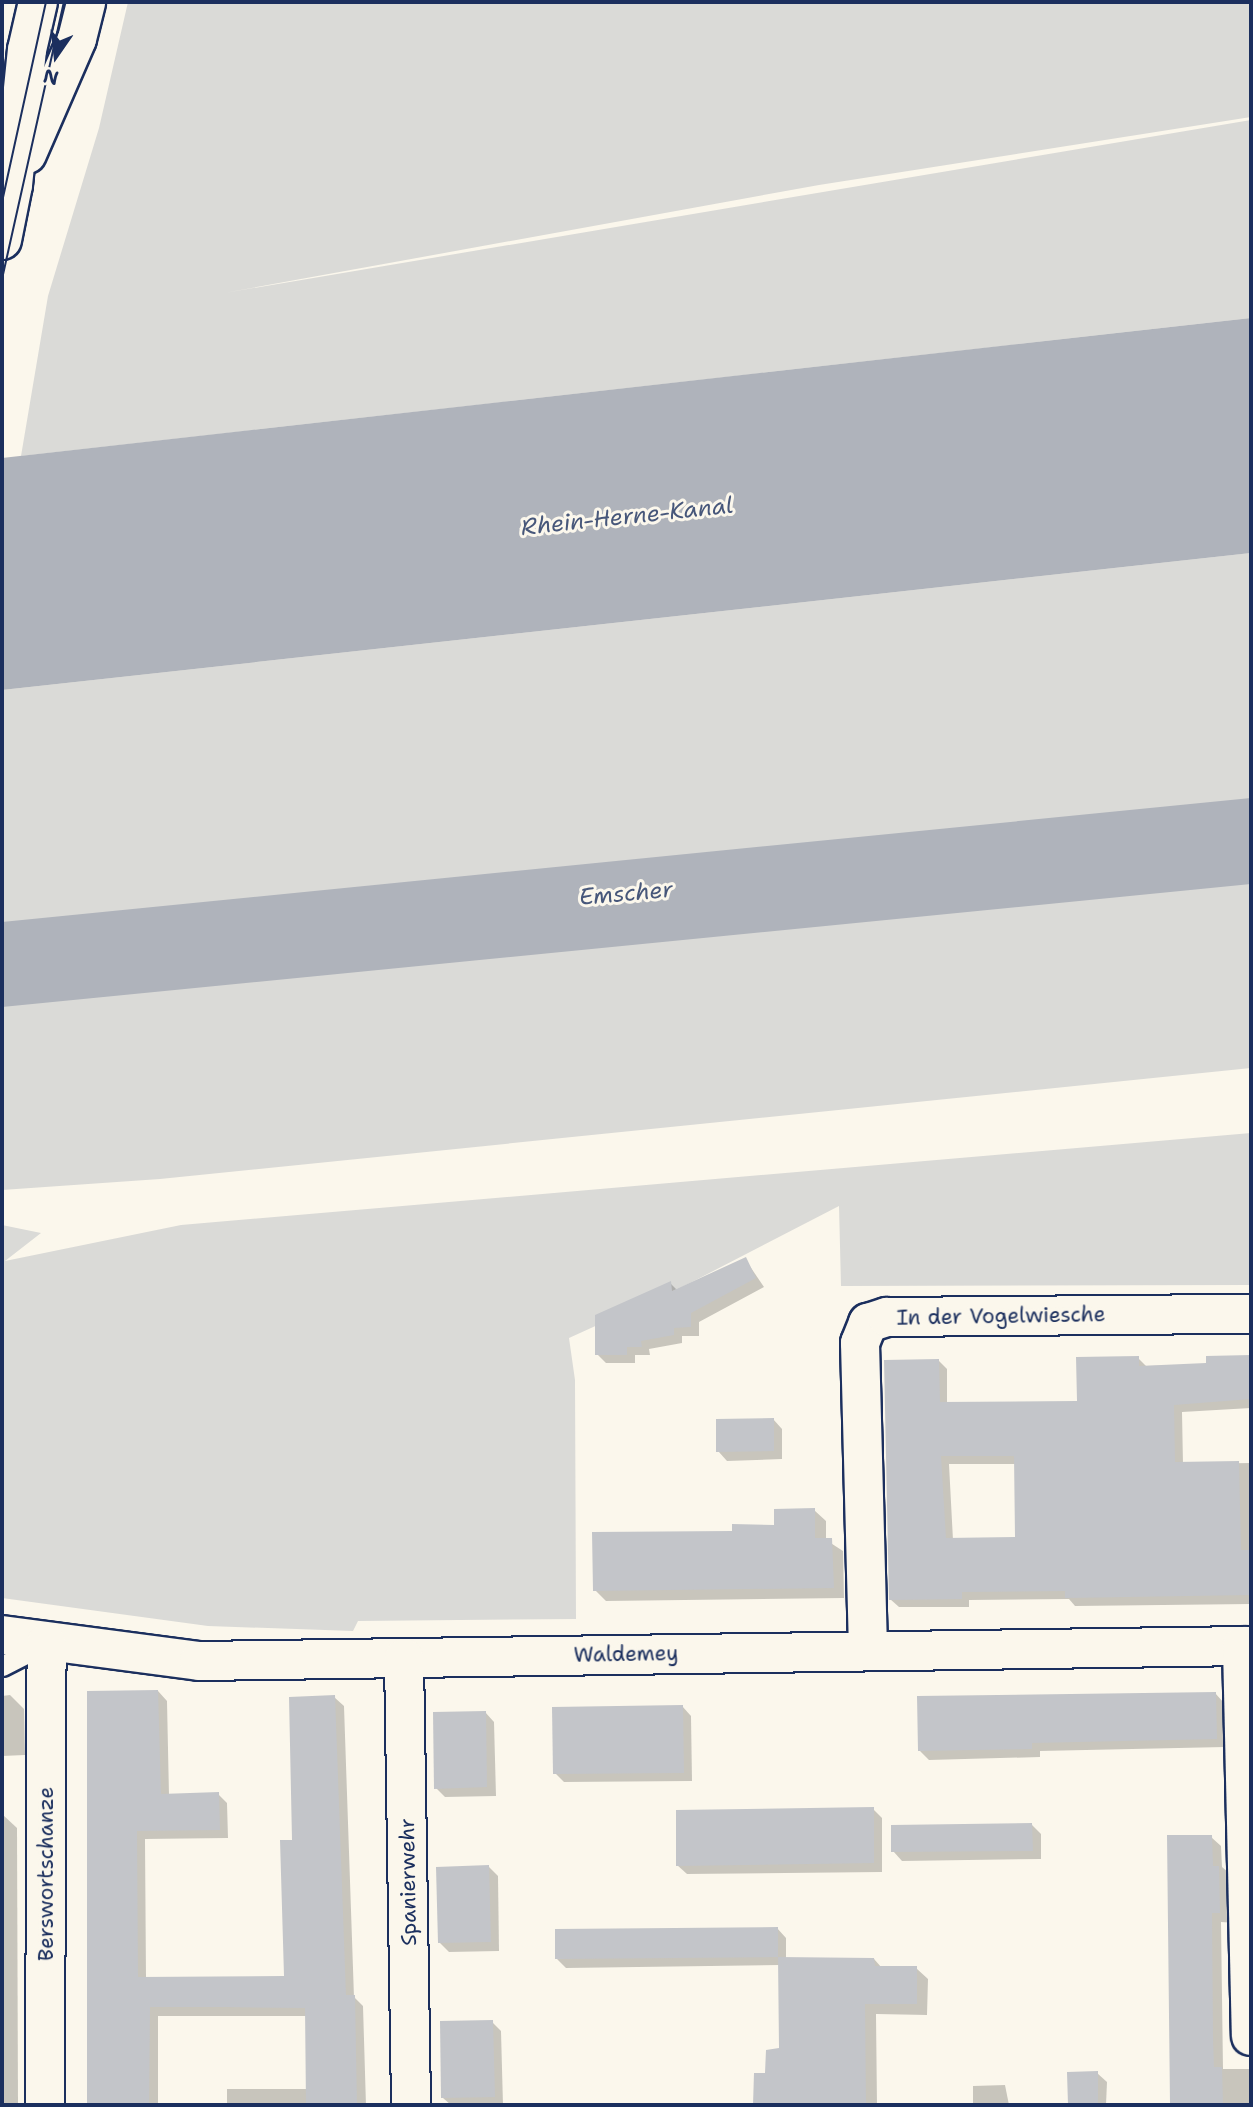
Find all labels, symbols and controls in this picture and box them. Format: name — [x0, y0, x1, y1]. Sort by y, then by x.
north arrow — [21, 21, 91, 91]
text: N — [40, 63, 61, 91]
water label: Rhein-Herne-Kanal — [520, 491, 734, 541]
water label: Emscher — [578, 875, 674, 911]
street label: In der Vogelwiesche — [896, 1302, 1106, 1330]
street label: Waldemey — [573, 1640, 679, 1668]
street label: Berswortschanze — [33, 1787, 59, 1961]
street label: Spanierwehr — [394, 1818, 422, 1946]

